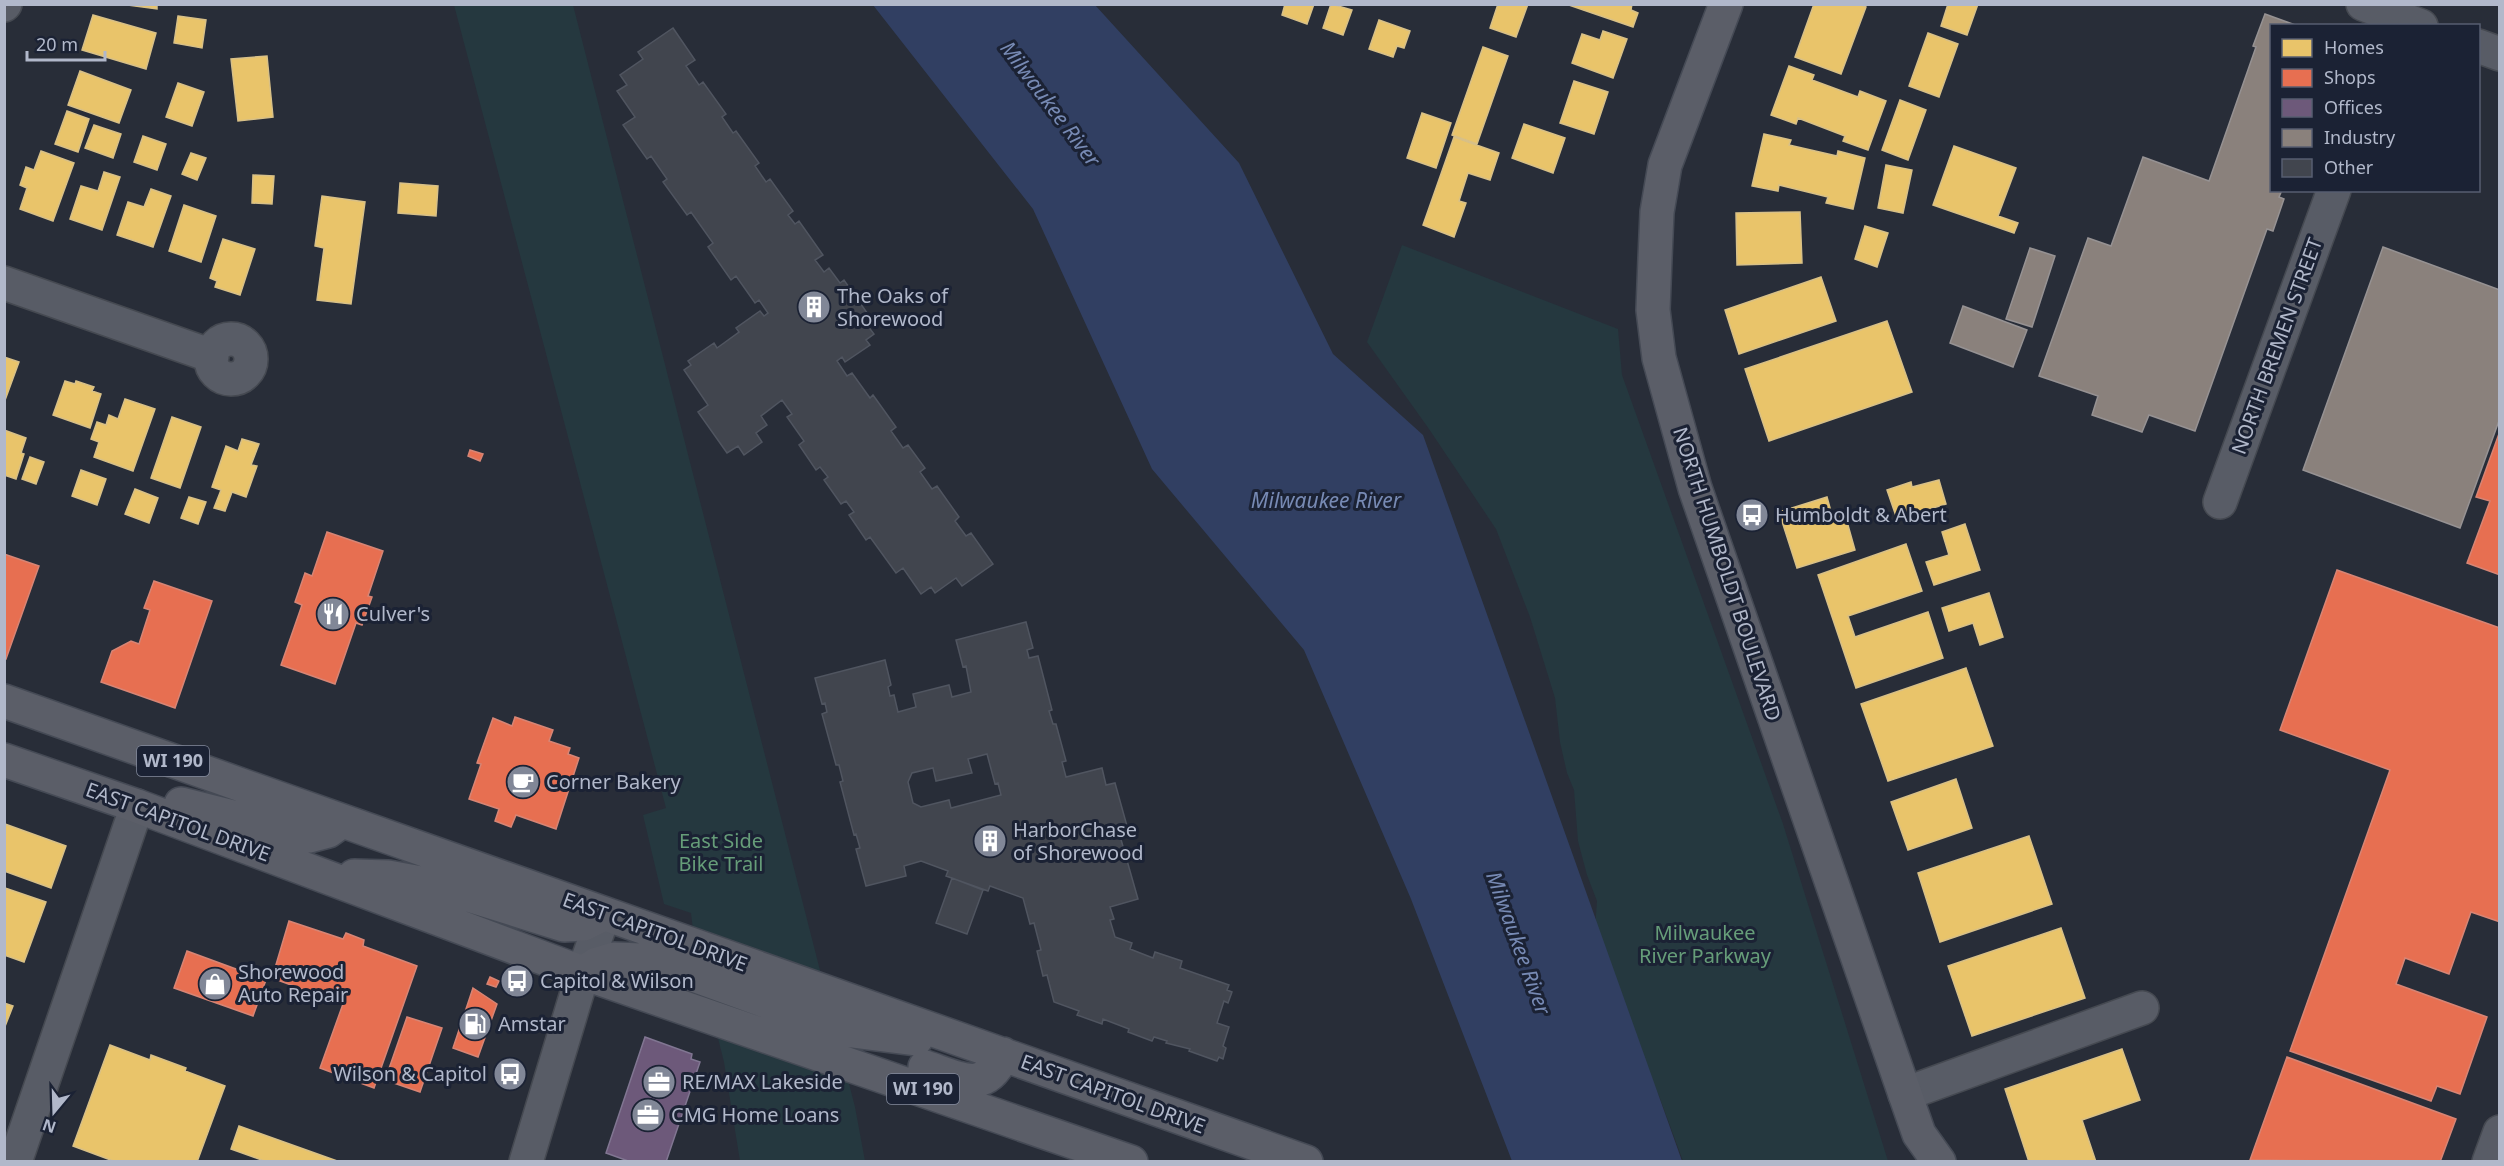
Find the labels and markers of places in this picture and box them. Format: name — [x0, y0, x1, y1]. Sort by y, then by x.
place label: The Oaks of Shorewood — [837, 282, 949, 332]
building icon: The Oaks of Shorewood — [796, 289, 832, 325]
bus stop icon: Humboldt & Abert — [1734, 497, 1770, 533]
place label: Humboldt & Abert — [1775, 501, 1947, 528]
restaurant icon: Culver's — [315, 596, 351, 632]
place label: Culver's — [356, 600, 430, 627]
cafe icon: Corner Bakery — [505, 764, 541, 800]
place label: Corner Bakery — [546, 768, 682, 795]
place label: HarborChase of Shorewood — [1013, 816, 1144, 866]
building icon: HarborChase of Shorewood — [972, 823, 1008, 859]
place label: Shorewood Auto Repair — [238, 958, 348, 1008]
bus stop icon: Capitol & Wilson — [499, 963, 535, 999]
shop icon: Shorewood Auto Repair — [197, 966, 233, 1002]
place label: Capitol & Wilson — [540, 967, 694, 994]
fuel station icon: Amstar — [457, 1006, 493, 1042]
place label: Amstar — [498, 1010, 566, 1037]
bus stop icon: Wilson & Capitol — [492, 1056, 528, 1092]
place label: Wilson & Capitol — [333, 1060, 487, 1087]
office icon: RE/MAX Lakeside — [641, 1064, 677, 1100]
place label: RE/MAX Lakeside — [682, 1068, 843, 1095]
office icon: CMG Home Loans — [630, 1097, 666, 1133]
place label: CMG Home Loans — [671, 1101, 839, 1128]

